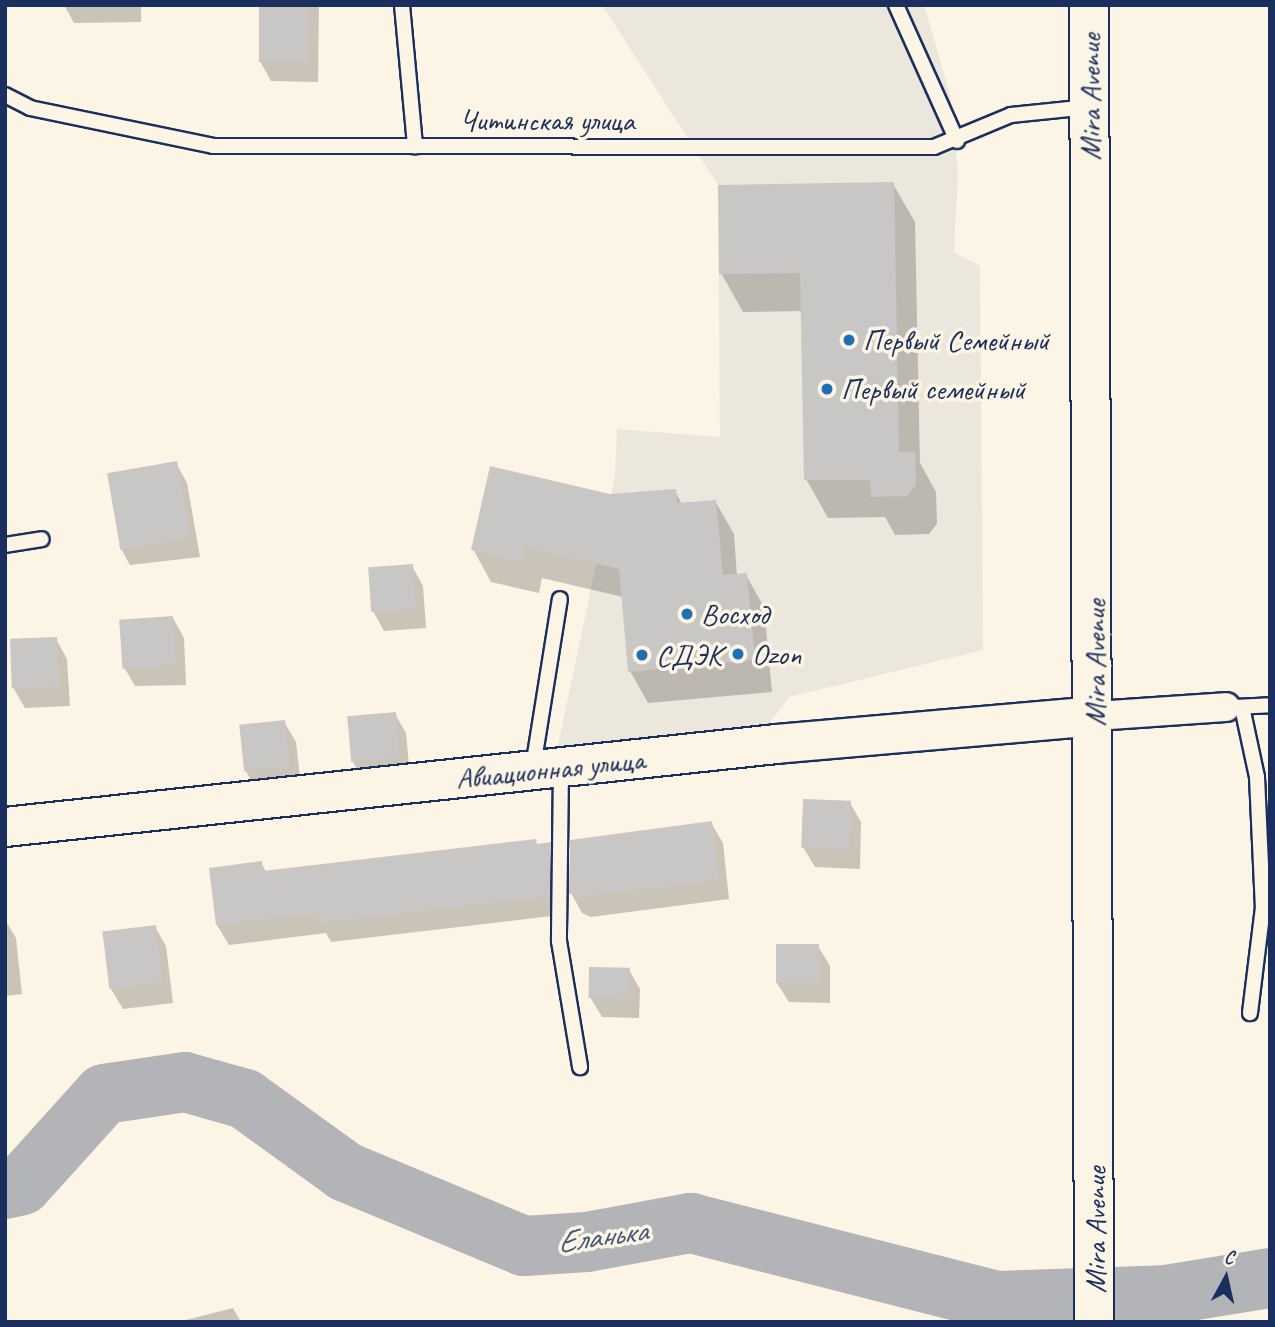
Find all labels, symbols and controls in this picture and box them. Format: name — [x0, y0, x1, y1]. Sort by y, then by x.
street label: Mira Avenue — [1072, 34, 1108, 160]
street label: Читинская улица — [458, 102, 636, 138]
place label: Первый Семейный — [863, 322, 1049, 358]
marker: Первый Семейный — [841, 332, 857, 348]
place label: Первый семейный — [841, 371, 1025, 407]
marker: Первый семейный — [819, 381, 835, 397]
place label: Восход — [701, 596, 769, 632]
street label: Mira Avenue — [1077, 600, 1113, 726]
marker: Восход — [679, 606, 695, 622]
place label: Ozon — [752, 636, 801, 672]
place label: СДЭК — [656, 637, 722, 673]
marker: Ozon — [730, 646, 746, 662]
marker: СДЭК — [634, 647, 650, 663]
street label: Авиационная улица — [453, 741, 647, 797]
street label: Mira Avenue — [1077, 1167, 1113, 1293]
water label: Еланька — [555, 1212, 649, 1262]
north arrow — [1191, 1243, 1261, 1313]
text: С — [1223, 1245, 1235, 1270]

